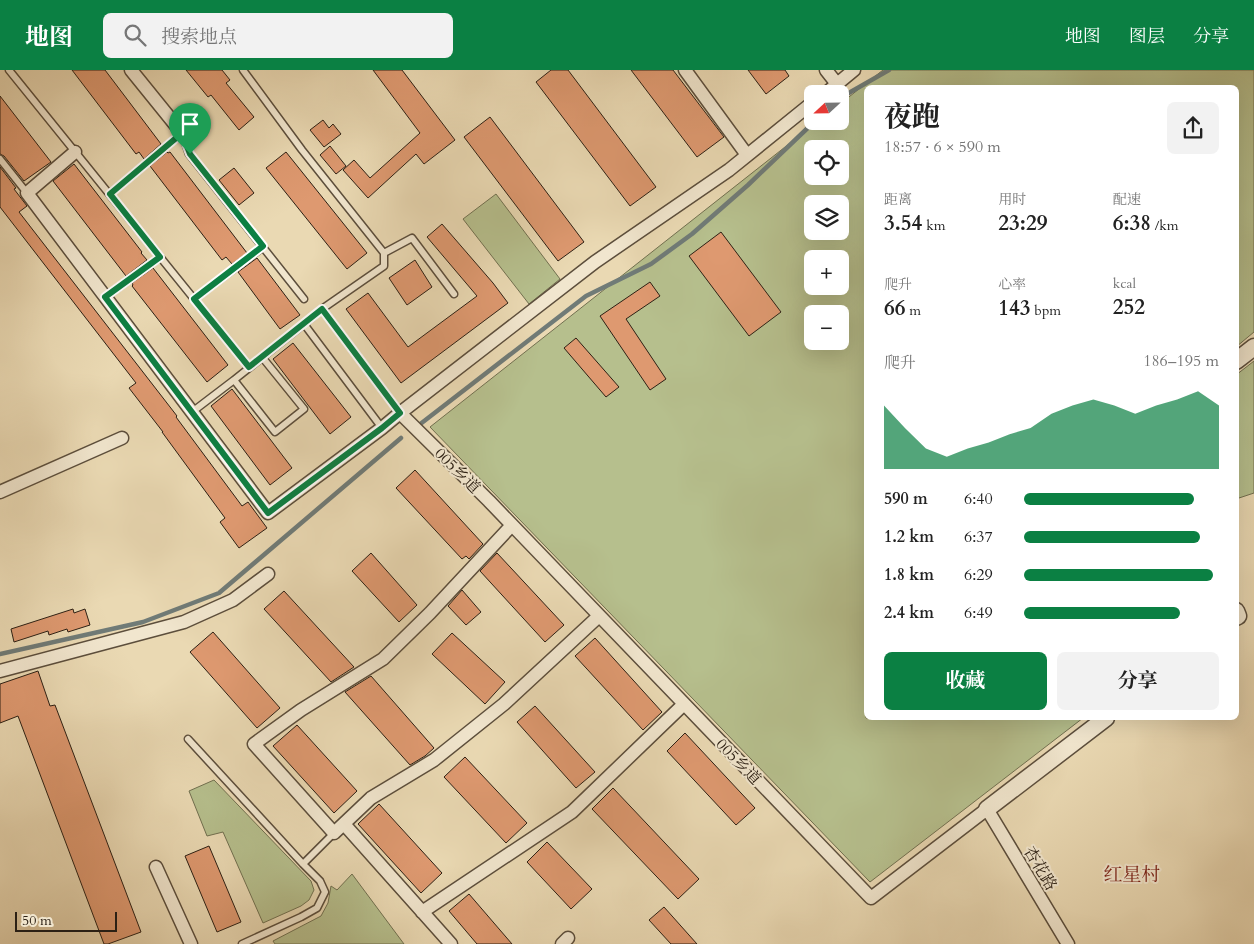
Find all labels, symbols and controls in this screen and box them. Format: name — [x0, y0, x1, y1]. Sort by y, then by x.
search box — [103, 13, 453, 58]
text: 地图 — [25, 21, 73, 54]
icon: search — [121, 21, 149, 49]
text: 搜索地点 — [161, 24, 237, 50]
text: 地图 — [1065, 24, 1101, 49]
text: 图层 — [1129, 24, 1165, 49]
text: 分享 — [1193, 24, 1229, 49]
north arrow — [804, 85, 849, 130]
map controls — [804, 85, 849, 350]
text: 夜跑 — [884, 98, 940, 136]
button: share — [1167, 102, 1219, 154]
pin — [169, 103, 211, 154]
icon: arrive — [176, 110, 204, 138]
text: 18:57 · 6 × 590 m — [884, 136, 1001, 158]
button: locate — [804, 140, 849, 185]
text: 距离 — [884, 190, 912, 209]
text: 用时 — [998, 190, 1026, 209]
text: 配速 — [1113, 190, 1141, 209]
button: layers — [804, 195, 849, 240]
text: 3.54 — [884, 209, 922, 238]
text: 23:29 — [998, 209, 1047, 238]
text: 6:38 — [1113, 209, 1151, 238]
text: km — [922, 216, 945, 235]
text: /km — [1151, 216, 1179, 235]
button: + — [804, 250, 849, 295]
text: kcal — [1113, 274, 1136, 293]
text: 爬升 — [884, 275, 912, 294]
text: 心率 — [998, 275, 1026, 294]
text: 252 — [1113, 293, 1145, 322]
text: 66 — [884, 294, 906, 323]
text: 143 — [998, 294, 1031, 323]
text: m — [906, 301, 921, 320]
text: bpm — [1031, 301, 1061, 320]
button: − — [804, 305, 849, 350]
text: 186–195 m — [1143, 350, 1219, 372]
text: 爬升 — [884, 352, 916, 374]
street label: 005乡道 — [430, 443, 485, 498]
text: 590 m — [884, 488, 928, 510]
text: 6:40 — [964, 488, 993, 510]
text: 1.2 km — [884, 526, 934, 548]
text: 6:37 — [964, 526, 993, 548]
text: 1.8 km — [884, 564, 934, 586]
text: 6:29 — [964, 564, 993, 586]
text: 2.4 km — [884, 602, 934, 624]
text: 6:49 — [964, 602, 993, 624]
button: 收藏 — [884, 652, 1047, 710]
button: 分享 — [1057, 652, 1219, 710]
street label: 005乡道 — [711, 734, 766, 790]
street label: 杏花路 — [1018, 842, 1062, 895]
district label: 红星村 — [1103, 862, 1161, 888]
scale bar — [15, 909, 118, 932]
text: 50 m — [22, 911, 52, 930]

